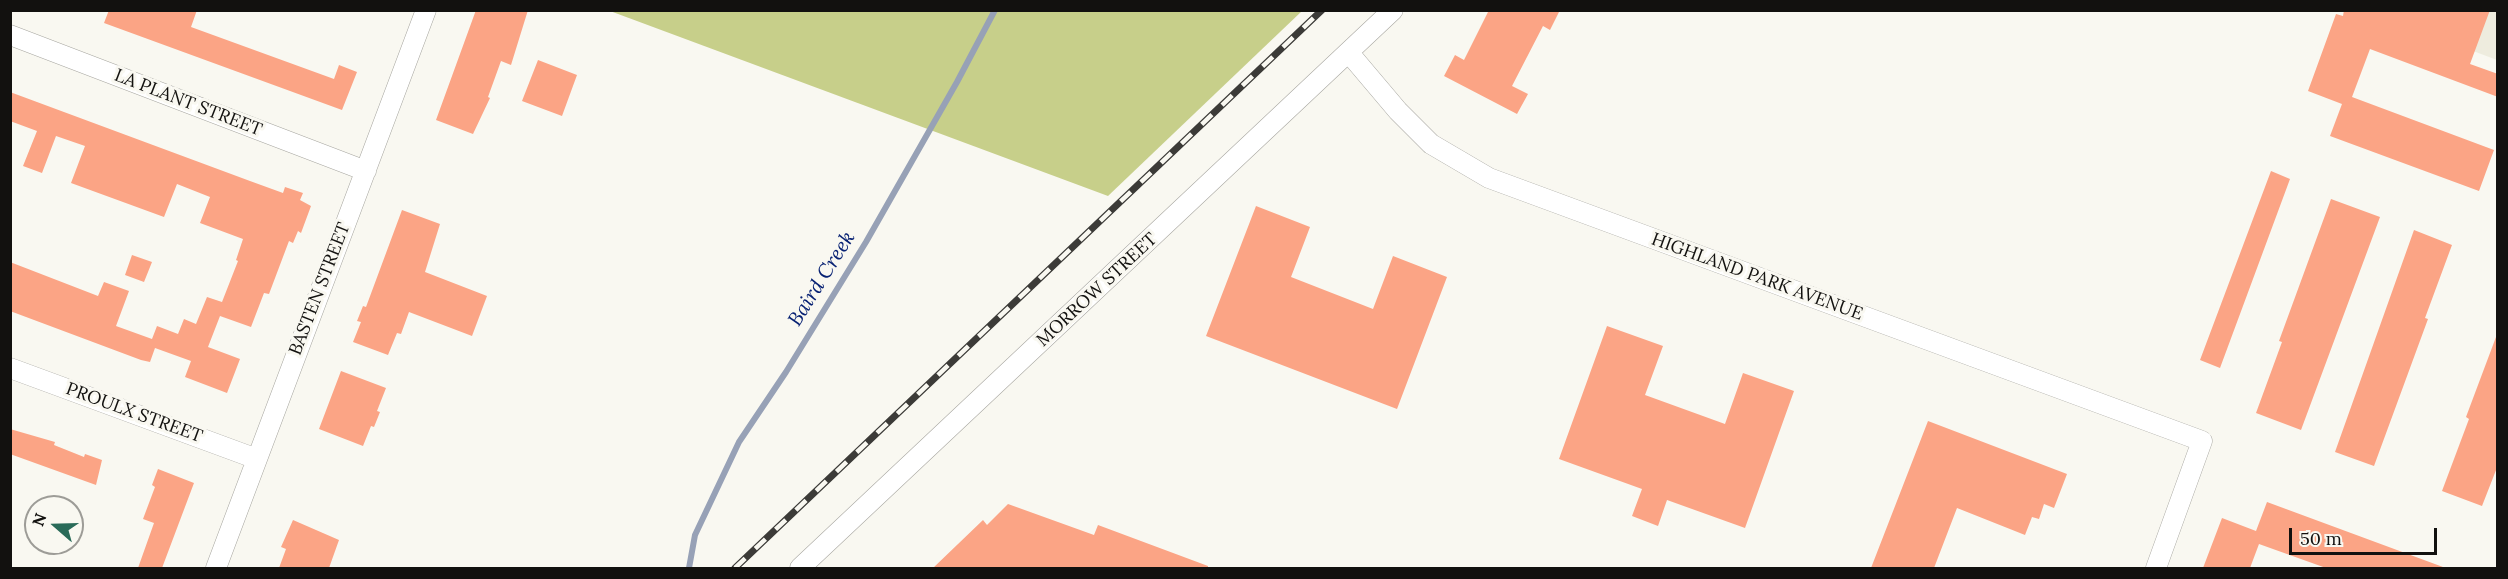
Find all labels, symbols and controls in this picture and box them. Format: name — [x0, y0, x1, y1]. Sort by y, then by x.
street label: LA PLANT STREET — [111, 65, 265, 141]
street label: BASTEN STREET — [285, 220, 355, 358]
water label: Baird Creek — [783, 227, 861, 331]
street label: MORROW STREET — [1032, 229, 1162, 351]
street label: HIGHLAND PARK AVENUE — [1648, 229, 1866, 325]
street label: PROULX STREET — [63, 378, 205, 448]
north arrow — [24, 495, 84, 555]
text: N — [27, 510, 50, 529]
scale bar — [2292, 516, 2440, 554]
text: 50 m — [2300, 527, 2342, 550]

